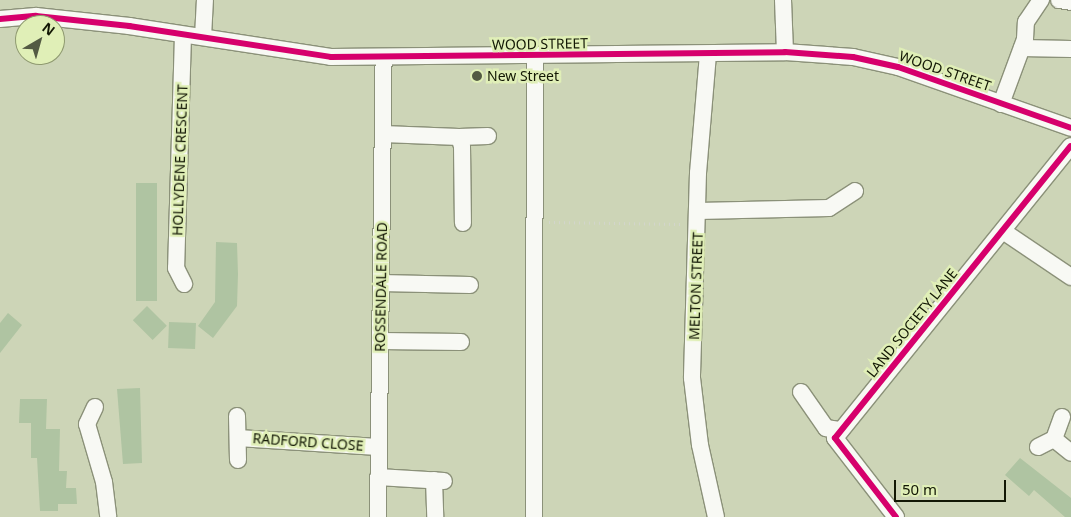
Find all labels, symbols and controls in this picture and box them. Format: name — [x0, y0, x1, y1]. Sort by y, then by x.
north arrow — [15, 15, 65, 65]
text: N — [39, 18, 59, 40]
street label: WOOD STREET — [492, 35, 588, 53]
street label: WOOD STREET — [897, 47, 993, 95]
place label: New Street — [487, 68, 559, 84]
marker: New Street — [471, 70, 483, 82]
street label: HOLLYDENE CRESCENT — [169, 84, 191, 236]
street label: ROSSENDALE ROAD — [371, 222, 391, 352]
street label: MELTON STREET — [686, 232, 706, 340]
street label: LAND SOCIETY LANE — [863, 265, 961, 381]
street label: RADFORD CLOSE — [252, 430, 364, 454]
scale bar — [896, 470, 1008, 502]
text: 50 m — [902, 479, 937, 499]

